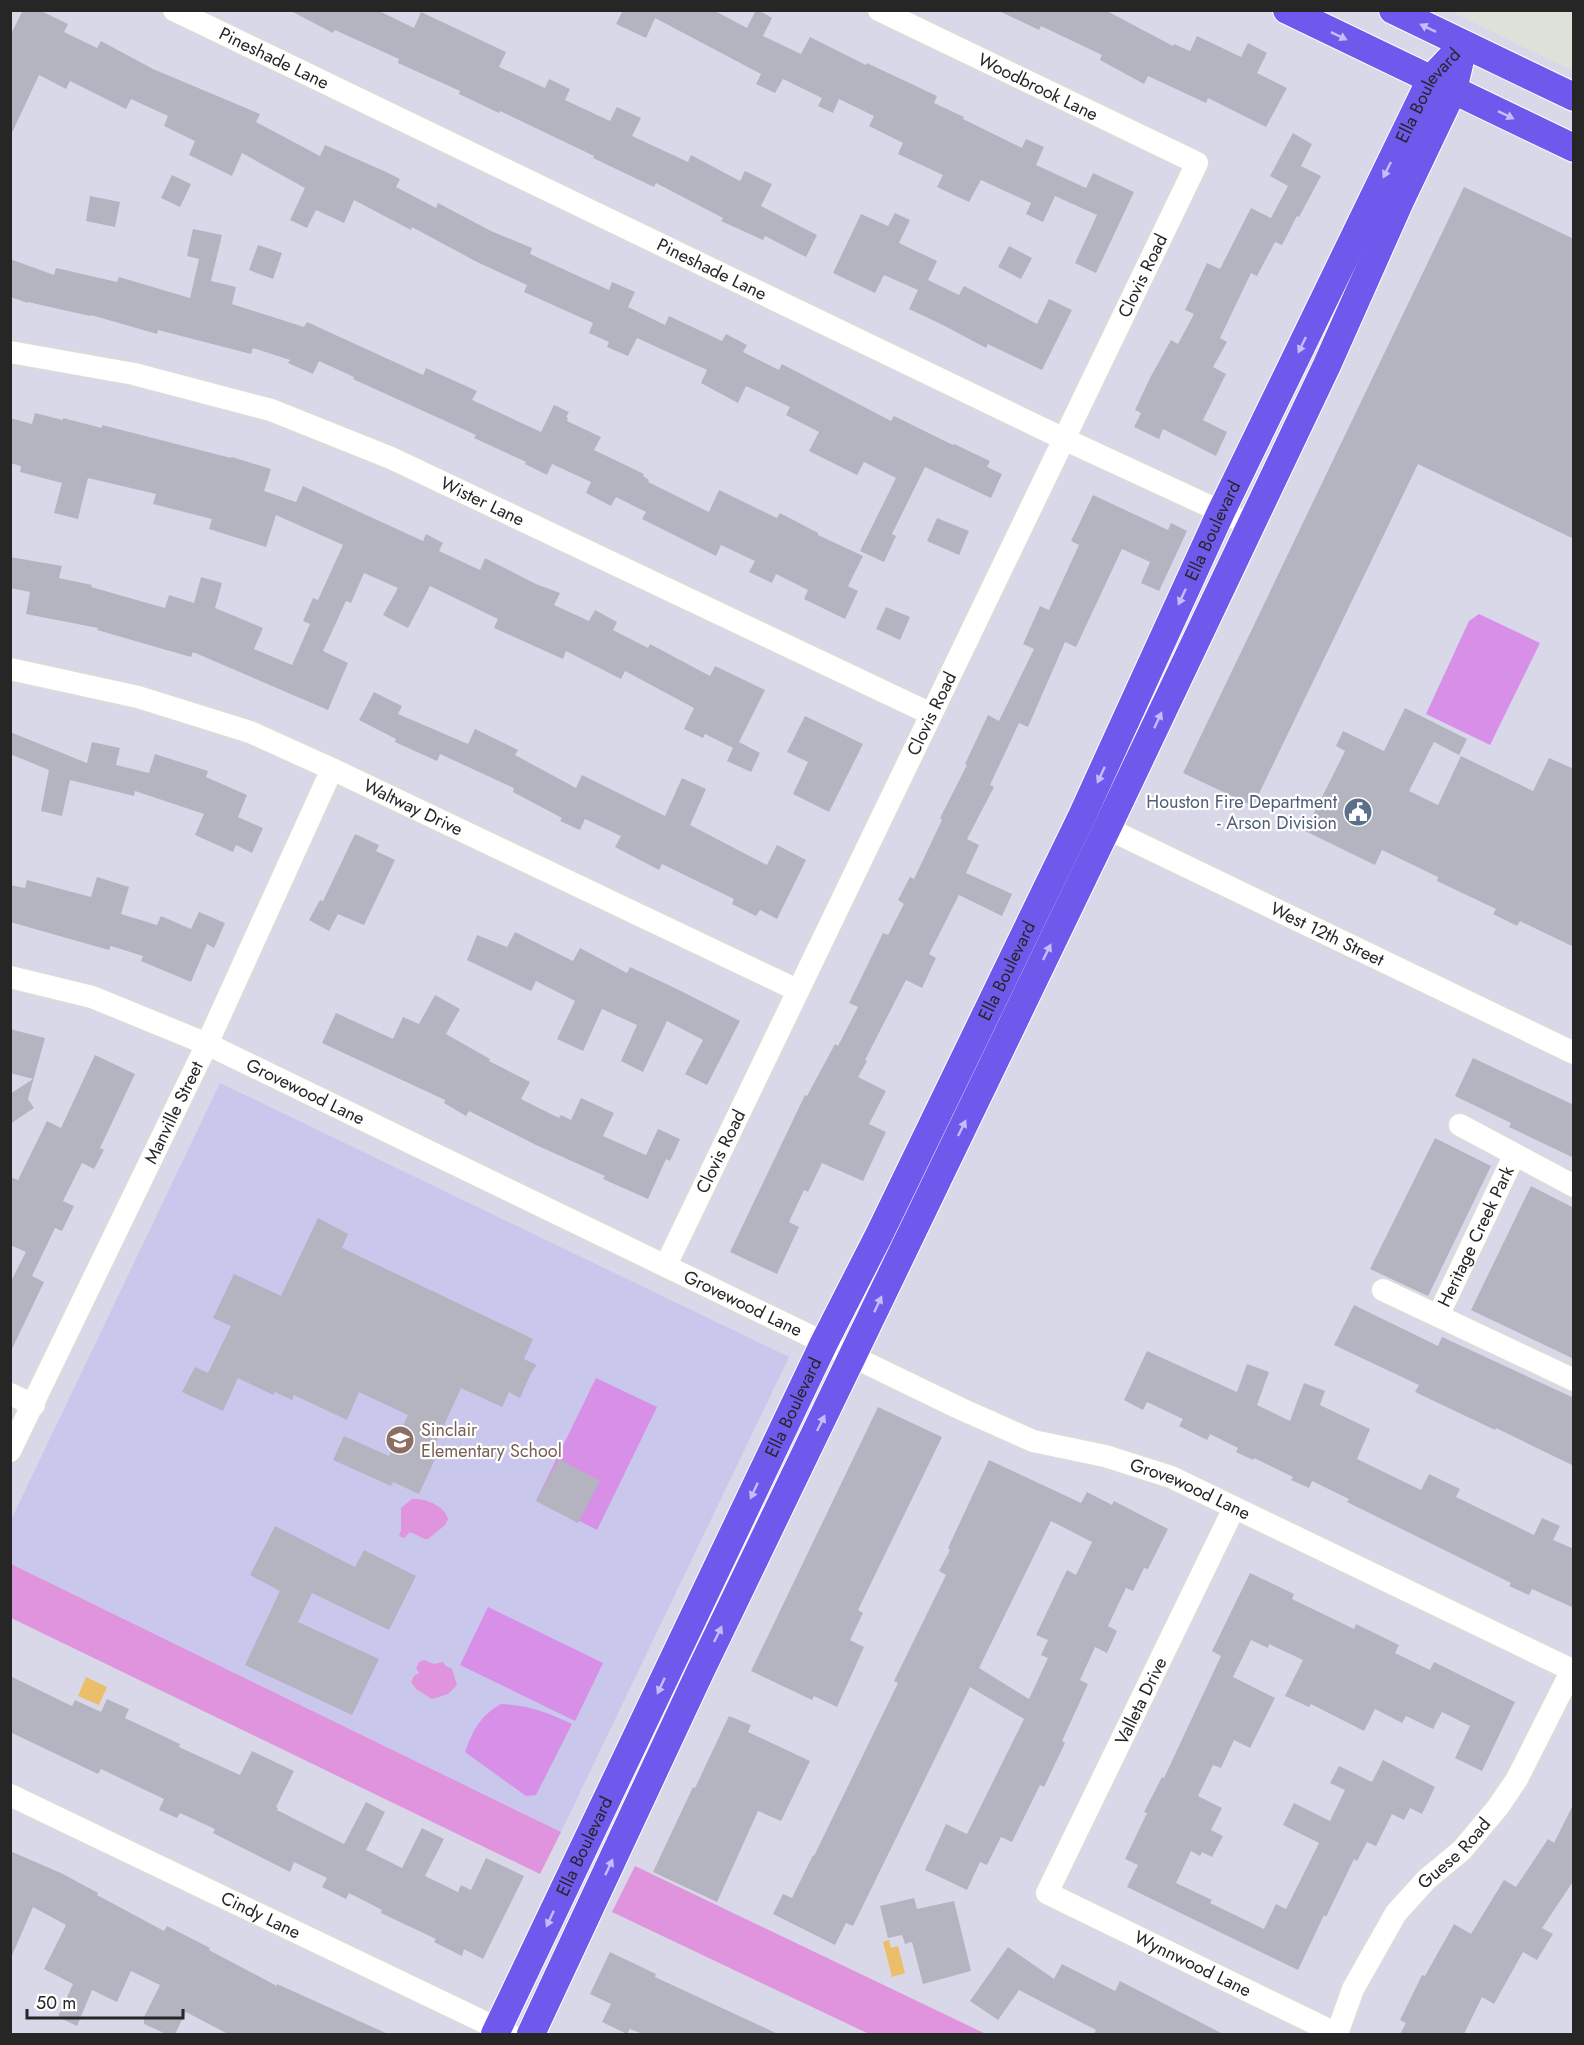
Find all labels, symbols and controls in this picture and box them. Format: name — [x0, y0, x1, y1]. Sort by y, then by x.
street label: Pineshade Lane — [215, 21, 333, 96]
one-way arrow — [1419, 23, 1436, 32]
one-way arrow — [1331, 31, 1348, 40]
street label: Ella Boulevard — [1389, 42, 1467, 147]
street label: Woodbrook Lane — [973, 47, 1103, 127]
one-way arrow — [1497, 111, 1514, 120]
one-way arrow — [1383, 161, 1393, 179]
street label: Clovis Road — [1111, 230, 1174, 322]
street label: Pineshade Lane — [652, 232, 771, 307]
one-way arrow — [1298, 337, 1307, 354]
street label: Wister Lane — [436, 470, 529, 532]
street label: Ella Boulevard — [1178, 476, 1247, 585]
one-way arrow — [1178, 589, 1187, 606]
street label: Clovis Road — [900, 667, 963, 760]
one-way arrow — [1154, 711, 1163, 728]
one-way arrow — [1096, 766, 1106, 784]
street label: Waltway Drive — [359, 773, 467, 842]
place label: Houston Fire Department - Arson Division — [1146, 789, 1338, 836]
public building icon: Houston Fire Department - Arson Division — [1342, 796, 1374, 828]
street label: West 12th Street — [1266, 896, 1389, 973]
street label: Ella Boulevard — [972, 917, 1042, 1025]
one-way arrow — [1042, 944, 1051, 961]
street label: Grovewood Lane — [242, 1052, 369, 1131]
street label: Manville Street — [138, 1056, 210, 1168]
street label: Clovis Road — [689, 1105, 752, 1198]
one-way arrow — [956, 1119, 966, 1137]
street label: Heritage Creek Park — [1431, 1162, 1520, 1311]
street label: Grovewood Lane — [679, 1264, 807, 1343]
one-way arrow — [873, 1295, 882, 1312]
street label: Ella Boulevard — [758, 1353, 828, 1462]
one-way arrow — [816, 1414, 825, 1431]
place label: Sinclair Elementary School — [421, 1417, 562, 1464]
school or university icon: Sinclair Elementary School — [384, 1424, 416, 1456]
street label: Grovewood Lane — [1127, 1452, 1255, 1526]
one-way arrow — [749, 1482, 758, 1499]
one-way arrow — [714, 1625, 723, 1642]
street label: Valleta Drive — [1109, 1653, 1173, 1749]
one-way arrow — [656, 1677, 665, 1694]
street label: Ella Boulevard — [550, 1792, 619, 1900]
street label: Guese Road — [1411, 1812, 1497, 1895]
one-way arrow — [604, 1859, 613, 1876]
street label: Cindy Lane — [217, 1885, 305, 1945]
one-way arrow — [545, 1910, 554, 1927]
street label: Wynnwood Lane — [1130, 1924, 1256, 2003]
scale bar — [27, 1982, 183, 2020]
text: 50 m — [36, 1990, 76, 2016]

